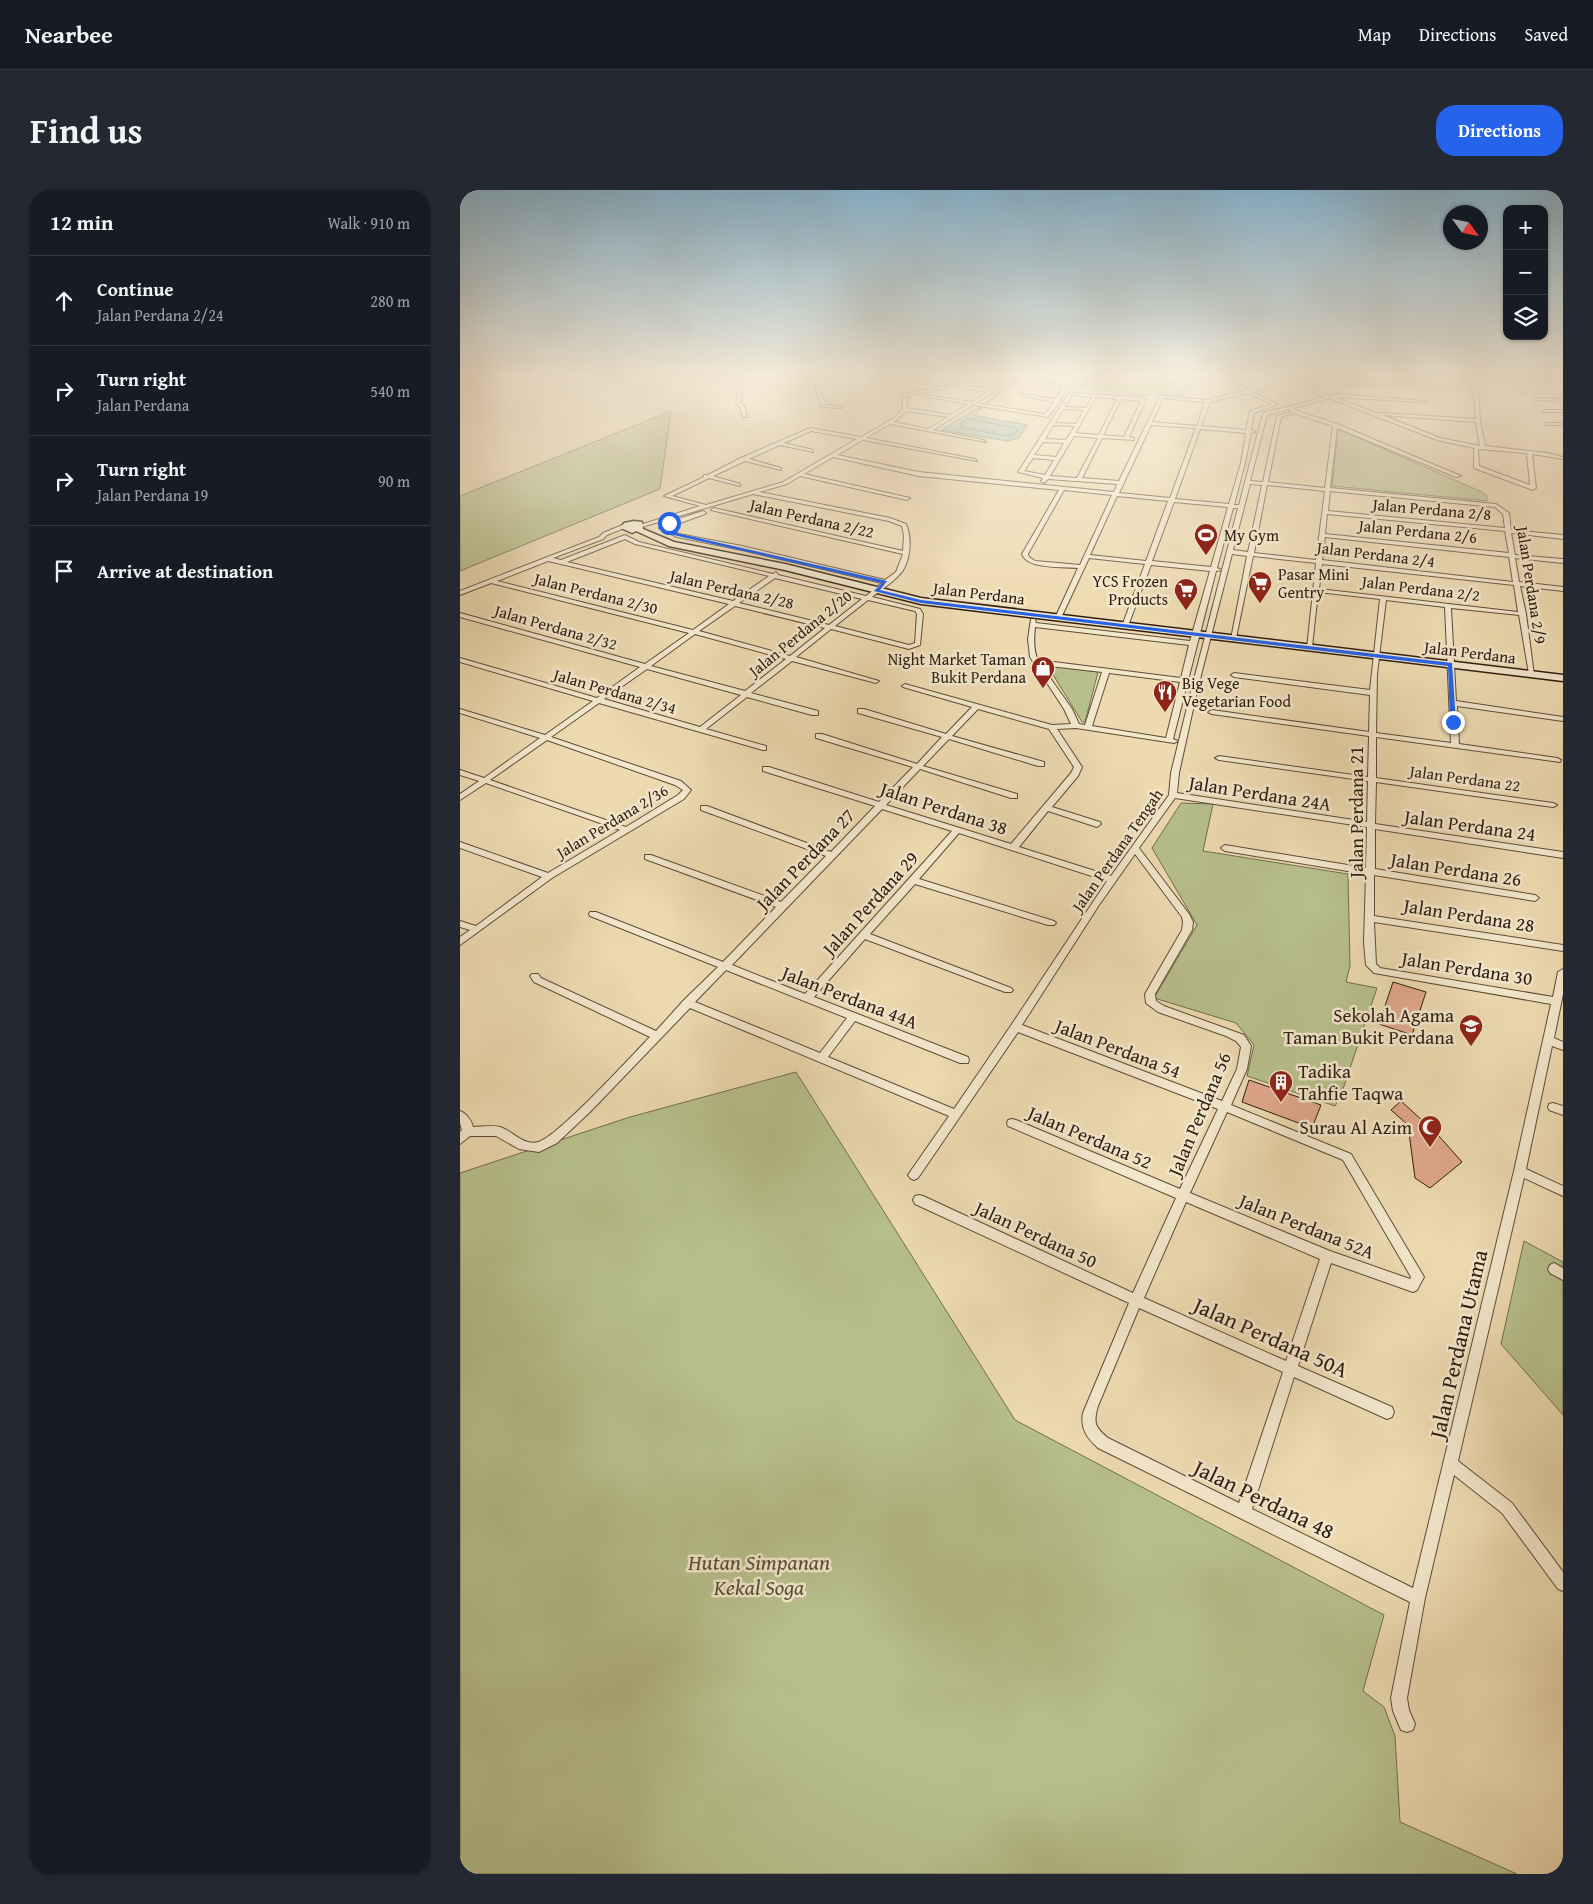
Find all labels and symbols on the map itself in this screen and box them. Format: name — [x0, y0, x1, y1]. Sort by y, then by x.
north arrow — [1443, 205, 1488, 250]
street label: Jalan Perdana 2/22 — [746, 492, 876, 544]
street label: Jalan Perdana 2/8 — [1370, 492, 1493, 526]
route start — [658, 512, 681, 535]
street label: Jalan Perdana 2/6 — [1356, 513, 1479, 549]
sports icon: My Gym — [1193, 522, 1219, 556]
street label: Jalan Perdana 2/9 — [1511, 522, 1553, 646]
place label: My Gym — [1224, 523, 1279, 547]
street label: Jalan Perdana 2/4 — [1314, 535, 1437, 573]
place label: Pasar Mini Gentry — [1278, 562, 1350, 604]
street label: Jalan Perdana 2/28 — [666, 563, 797, 615]
street label: Jalan Perdana 2/30 — [530, 566, 661, 620]
place label: YCS Frozen Products — [1093, 569, 1168, 611]
street label: Jalan Perdana 2/2 — [1359, 569, 1481, 607]
supermarket icon: Pasar Mini Gentry — [1247, 570, 1273, 604]
street label: Jalan Perdana — [930, 575, 1027, 611]
supermarket icon: YCS Frozen Products — [1173, 577, 1199, 611]
street label: Jalan Perdana 2/20 — [742, 584, 857, 683]
street label: Jalan Perdana 2/32 — [490, 597, 620, 656]
street label: Jalan Perdana — [1421, 634, 1518, 670]
place label: Night Market Taman Bukit Perdana — [888, 647, 1026, 689]
shop icon: Night Market Taman Bukit Perdana — [1030, 655, 1056, 689]
street label: Jalan Perdana 2/34 — [549, 661, 679, 720]
place label: Big Vege Vegetarian Food — [1182, 671, 1291, 713]
restaurant icon: Big Vege Vegetarian Food — [1152, 679, 1178, 713]
route end — [1442, 711, 1465, 734]
street label: Jalan Perdana 21 — [1342, 746, 1370, 880]
street label: Jalan Perdana 22 — [1406, 758, 1522, 798]
street label: Jalan Perdana 24A — [1185, 768, 1334, 818]
street label: Jalan Perdana 38 — [875, 774, 1011, 842]
street label: Jalan Perdana 2/36 — [550, 778, 673, 865]
street label: Jalan Perdana Tengah — [1064, 784, 1168, 918]
street label: Jalan Perdana 27 — [748, 802, 861, 918]
street label: Jalan Perdana 24 — [1401, 802, 1537, 848]
street label: Jalan Perdana 29 — [814, 845, 925, 963]
street label: Jalan Perdana 26 — [1387, 845, 1523, 893]
street label: Jalan Perdana 28 — [1400, 891, 1536, 939]
street label: Jalan Perdana 30 — [1398, 944, 1534, 992]
street label: Jalan Perdana 44A — [776, 957, 923, 1036]
place label: Sekolah Agama Taman Bukit Perdana — [1283, 1001, 1454, 1051]
street label: Jalan Perdana 54 — [1049, 1011, 1185, 1085]
school or university icon: Sekolah Agama Taman Bukit Perdana — [1458, 1013, 1484, 1047]
street label: Jalan Perdana 56 — [1160, 1048, 1238, 1182]
place label: Tadika Tahfie Taqwa — [1298, 1057, 1403, 1107]
building icon: Tadika Tahfie Taqwa — [1268, 1069, 1294, 1103]
street label: Jalan Perdana 52 — [1022, 1098, 1156, 1176]
place label: Surau Al Azim — [1300, 1113, 1412, 1141]
mosque icon: Surau Al Azim — [1417, 1114, 1443, 1148]
street label: Jalan Perdana 52A — [1233, 1185, 1379, 1266]
street label: Jalan Perdana 50 — [968, 1193, 1102, 1275]
street label: Jalan Perdana Utama — [1420, 1246, 1495, 1444]
street label: Jalan Perdana 50A — [1186, 1287, 1354, 1386]
street label: Jalan Perdana 48 — [1186, 1450, 1340, 1547]
park label: Hutan Simpanan Kekal Soga — [687, 1546, 830, 1603]

